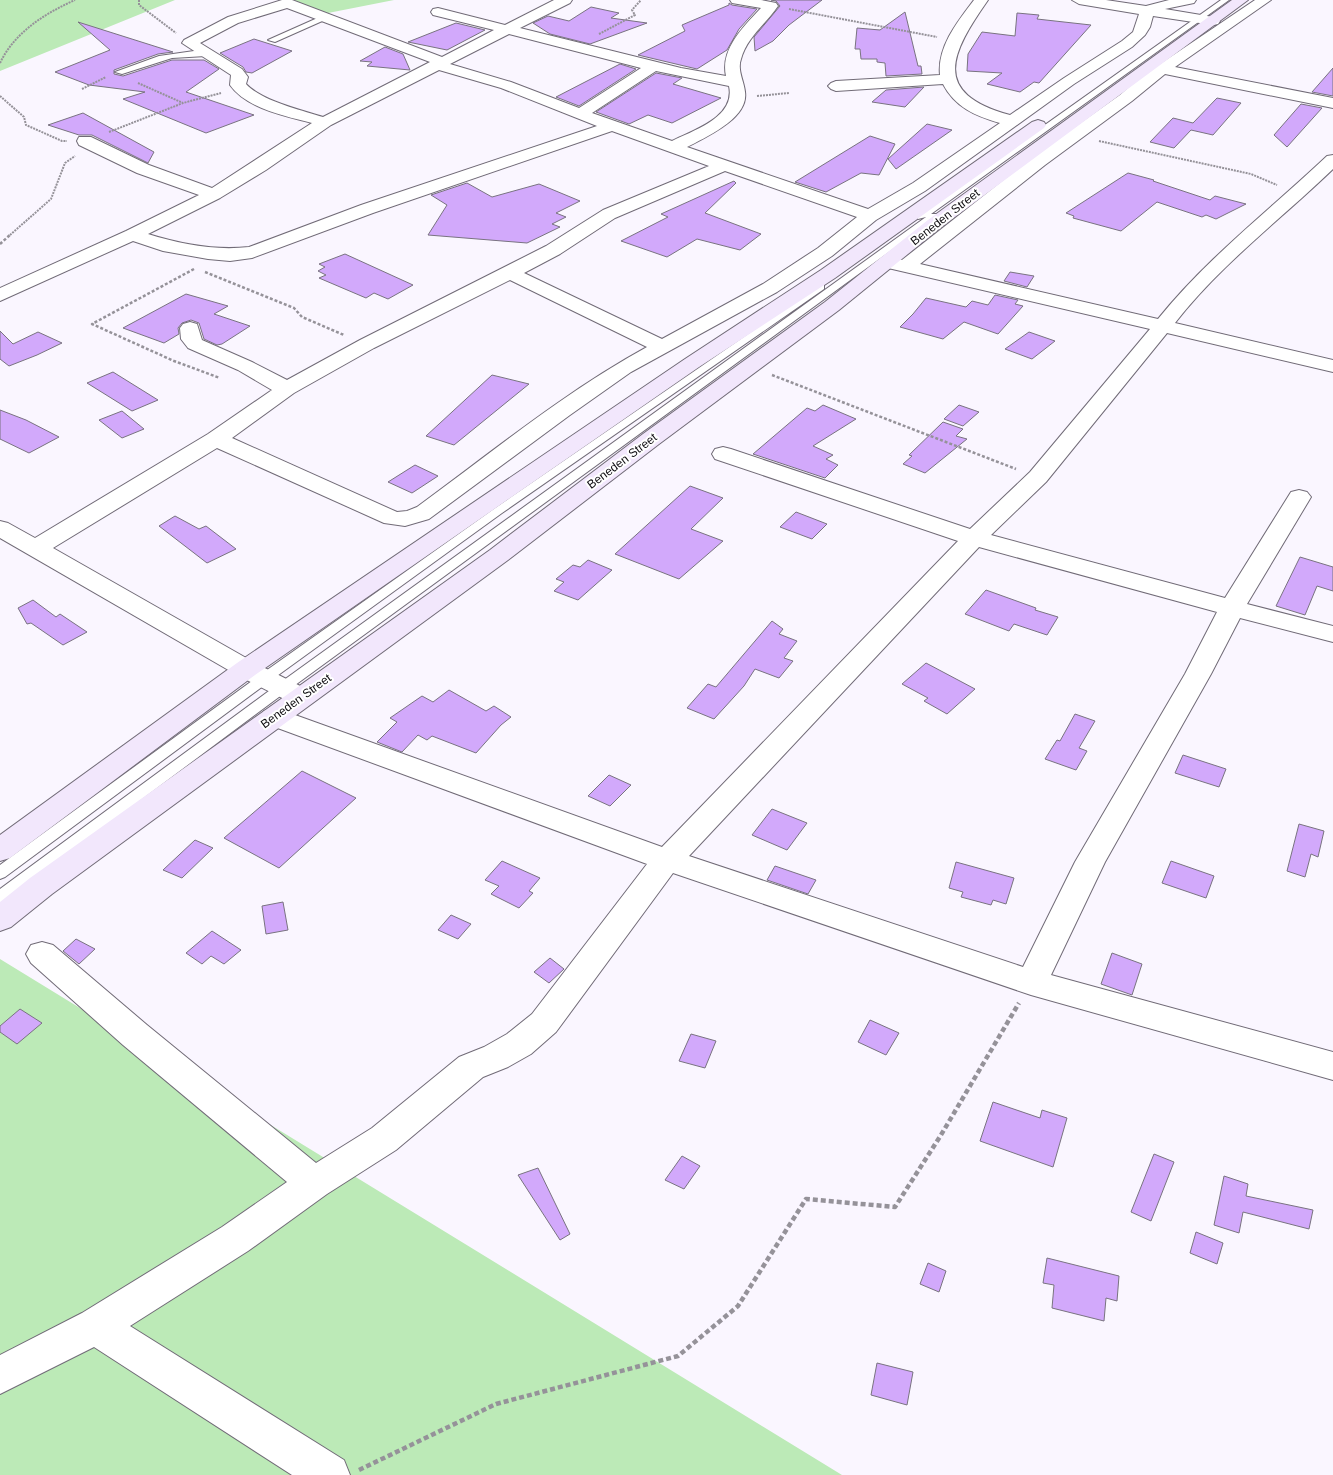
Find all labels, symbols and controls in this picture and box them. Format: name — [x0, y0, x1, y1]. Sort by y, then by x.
street label: Beneden Street — [908, 185, 983, 248]
street label: Beneden Street — [584, 430, 660, 492]
street label: Beneden Street — [258, 670, 334, 731]

